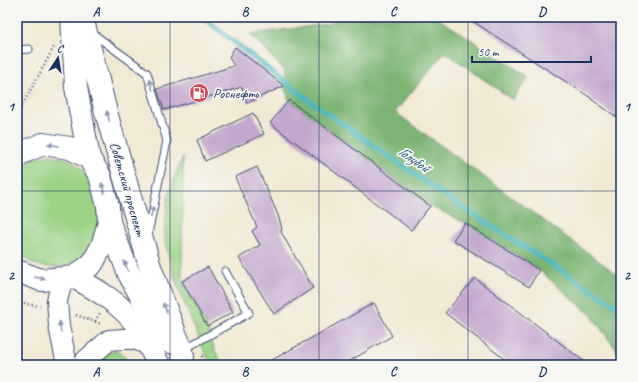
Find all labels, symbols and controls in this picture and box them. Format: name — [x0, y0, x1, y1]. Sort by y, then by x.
text: A — [93, 4, 101, 20]
text: B — [242, 4, 250, 20]
text: C — [390, 4, 398, 20]
text: D — [538, 4, 547, 20]
north arrow — [38, 38, 78, 78]
scale bar — [472, 38, 591, 64]
text: С — [56, 41, 66, 56]
text: 50 m — [478, 44, 500, 60]
one-way arrow — [148, 79, 154, 91]
fuel station icon: Роснефть — [188, 82, 210, 104]
place label: Роснефть — [213, 85, 260, 102]
text: 1 — [8, 99, 16, 115]
text: 1 — [624, 99, 632, 115]
one-way arrow — [105, 110, 111, 122]
street label: Советский проспект — [106, 140, 149, 239]
one-way arrow — [47, 142, 59, 148]
water label: Голубой — [394, 142, 435, 178]
one-way arrow — [100, 182, 106, 195]
one-way arrow — [149, 205, 155, 218]
one-way arrow — [122, 259, 128, 271]
text: 2 — [8, 268, 15, 284]
text: 2 — [624, 268, 631, 284]
one-way arrow — [33, 275, 46, 281]
one-way arrow — [162, 301, 168, 313]
one-way arrow — [57, 321, 63, 333]
text: A — [93, 364, 101, 380]
text: B — [242, 364, 250, 380]
text: C — [390, 364, 398, 380]
text: D — [538, 364, 547, 380]

